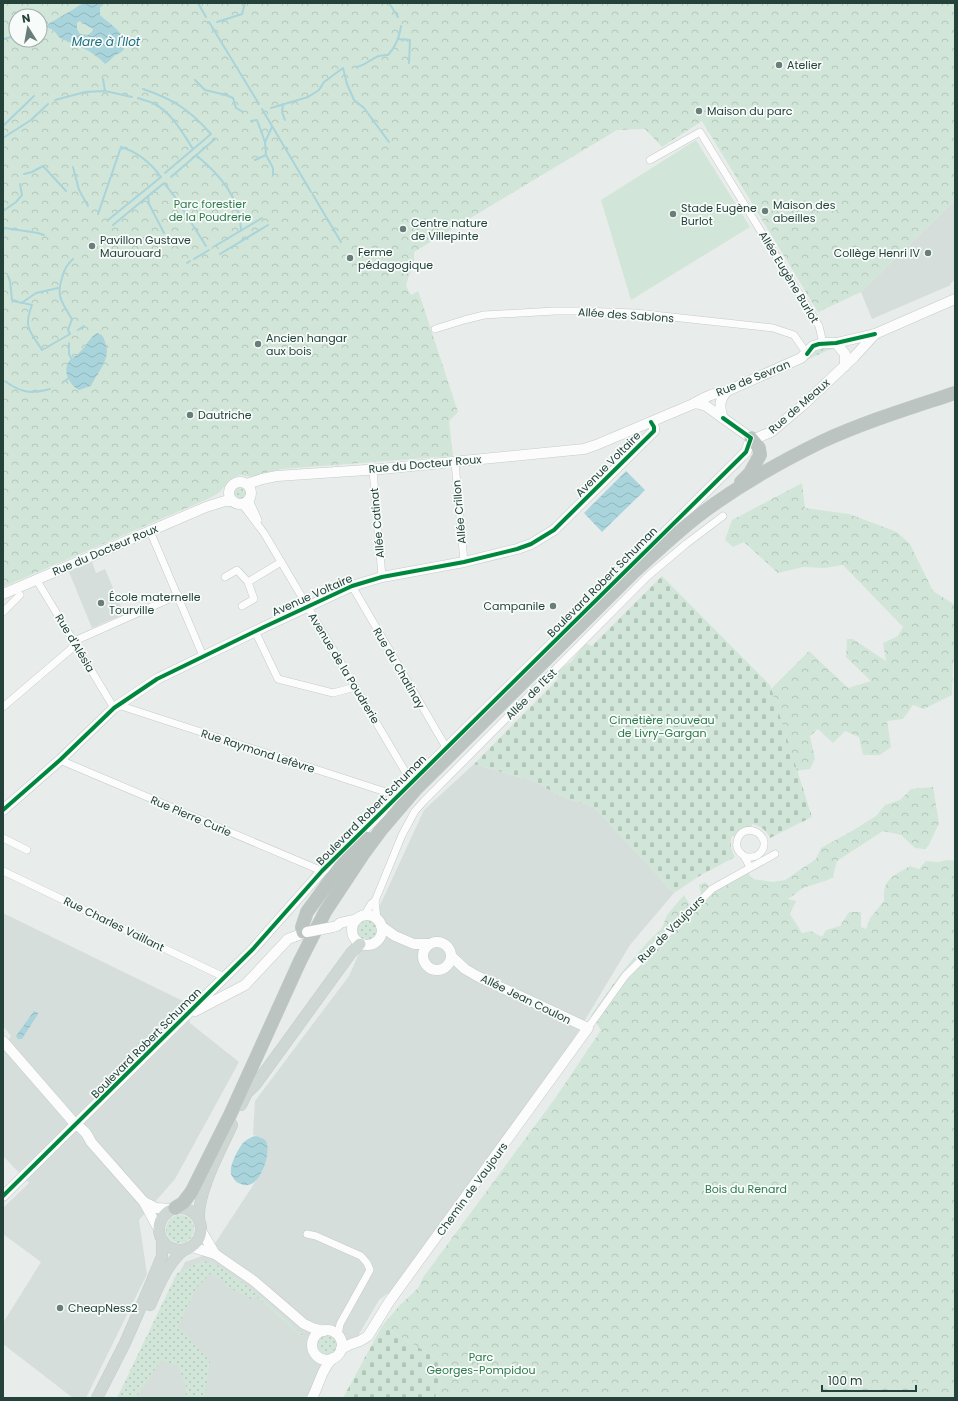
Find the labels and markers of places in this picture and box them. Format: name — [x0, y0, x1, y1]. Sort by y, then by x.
place label: Atelier — [787, 57, 822, 73]
marker: Atelier — [774, 60, 784, 70]
place label: Maison du parc — [707, 103, 793, 119]
marker: Maison du parc — [694, 106, 704, 116]
place label: Maison des abeilles — [773, 197, 836, 226]
place label: Stade Eugène Burlot — [681, 200, 757, 229]
marker: Maison des abeilles — [760, 206, 770, 216]
marker: Stade Eugène Burlot — [668, 209, 678, 219]
place label: Centre nature de Villepinte — [411, 215, 488, 244]
marker: Centre nature de Villepinte — [398, 224, 408, 234]
place label: Pavillon Gustave Maurouard — [100, 232, 191, 261]
marker: Pavillon Gustave Maurouard — [87, 241, 97, 251]
place label: Ferme pédagogique — [358, 244, 433, 273]
place label: Collège Henri IV — [834, 245, 921, 261]
marker: Collège Henri IV — [923, 248, 933, 258]
marker: Ferme pédagogique — [345, 253, 355, 263]
place label: Ancien hangar aux bois — [266, 330, 347, 359]
marker: Ancien hangar aux bois — [253, 339, 263, 349]
place label: Dautriche — [198, 407, 252, 423]
marker: Dautriche — [185, 410, 195, 420]
place label: École maternelle Tourville — [109, 589, 201, 618]
marker: École maternelle Tourville — [96, 598, 106, 608]
place label: Campanile — [484, 598, 545, 614]
marker: Campanile — [548, 601, 558, 611]
place label: CheapNess2 — [68, 1300, 138, 1316]
marker: CheapNess2 — [55, 1303, 65, 1313]

